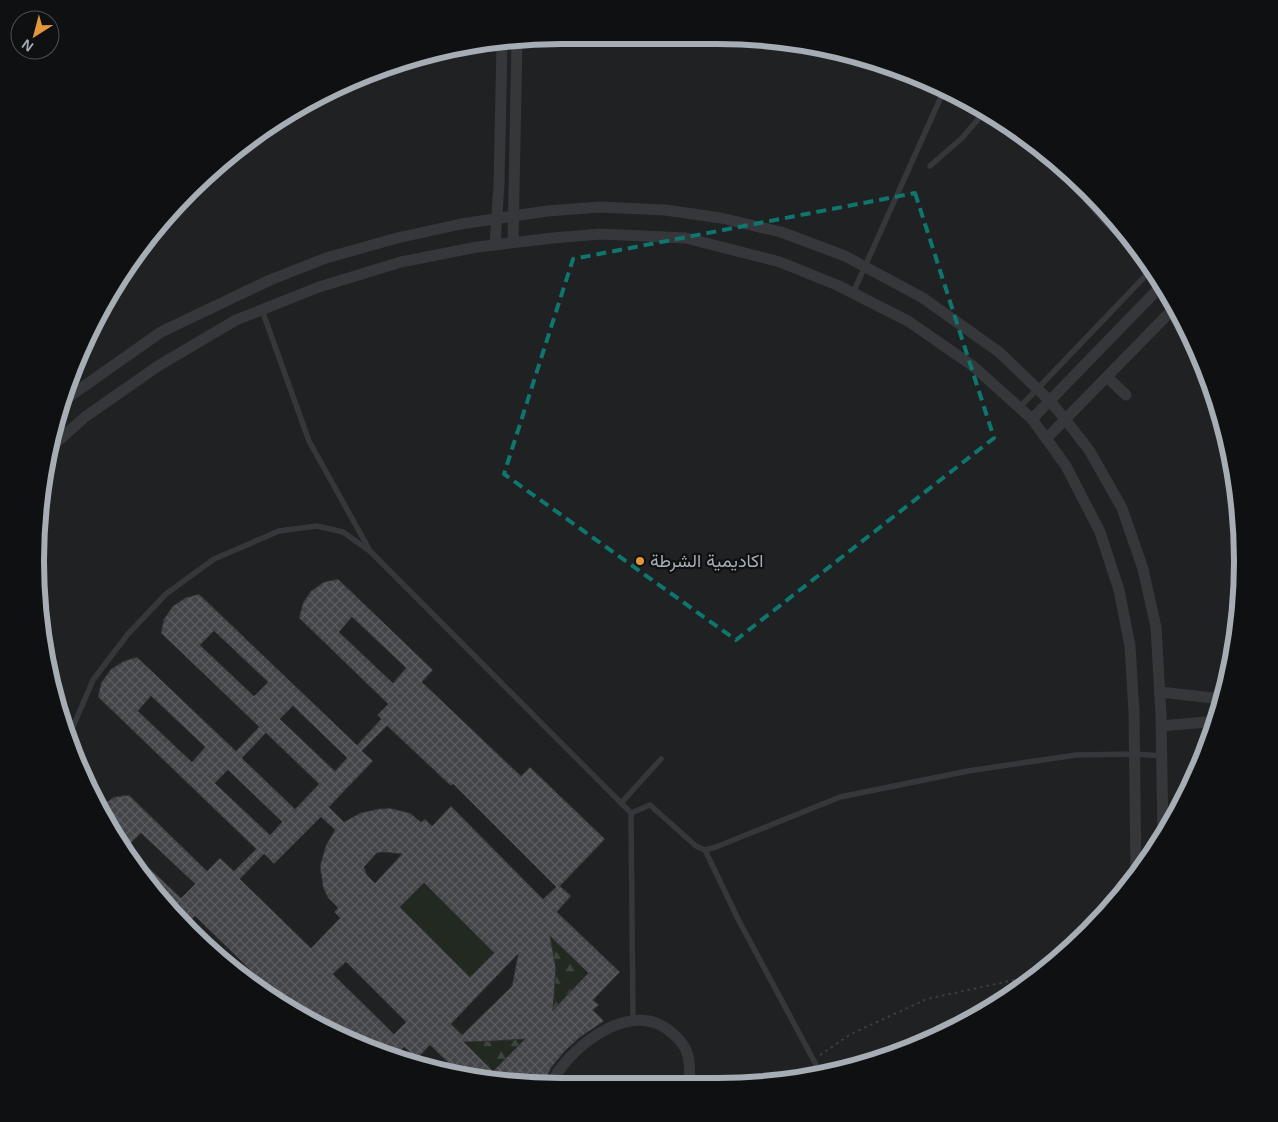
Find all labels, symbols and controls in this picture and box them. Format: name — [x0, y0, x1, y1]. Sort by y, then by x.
north arrow — [10, 10, 60, 60]
text: N — [19, 36, 36, 55]
place label: اكاديمية الشرطة — [650, 551, 763, 572]
marker: اكاديمية الشرطة — [634, 555, 646, 567]

